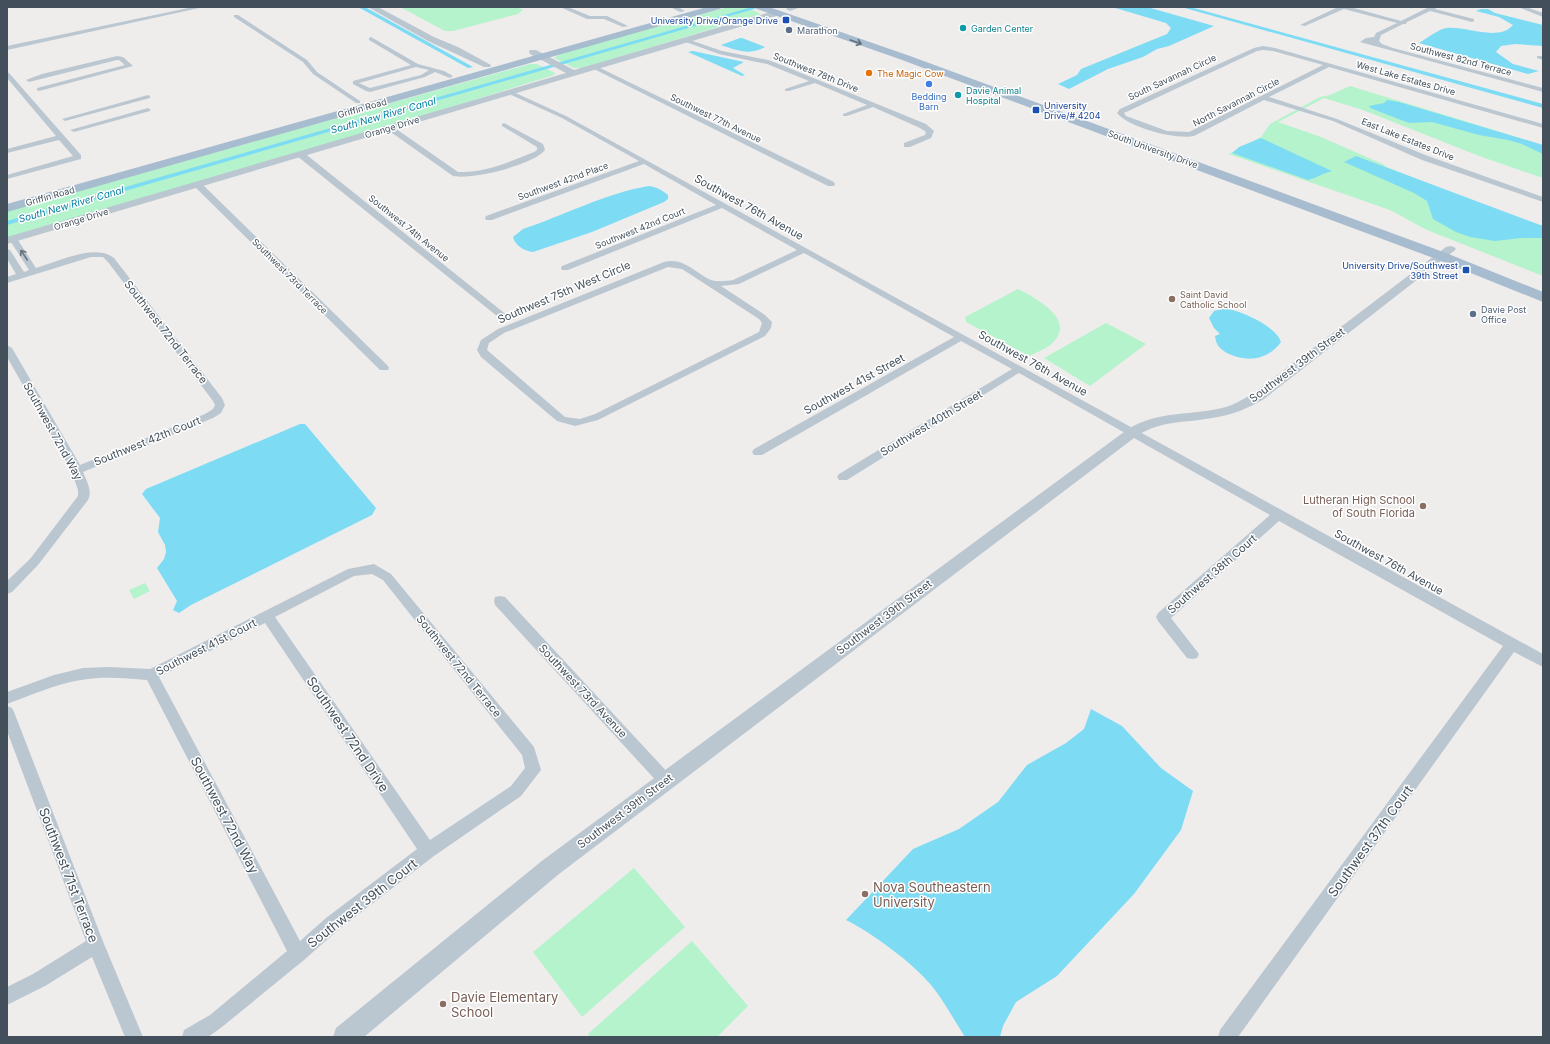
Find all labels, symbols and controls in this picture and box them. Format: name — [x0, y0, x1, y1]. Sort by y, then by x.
place label: University Drive/Orange Drive — [651, 15, 778, 26]
marker: University Drive/Orange Drive — [781, 15, 791, 25]
marker: Garden Center — [958, 23, 968, 33]
place label: Garden Center — [971, 23, 1034, 34]
marker: Marathon — [784, 25, 794, 35]
place label: Marathon — [797, 25, 838, 36]
one-way arrow — [850, 38, 862, 46]
street label: Southwest 82nd Terrace — [1409, 40, 1513, 78]
street label: Southwest 78th Drive — [772, 50, 860, 94]
street label: South Savannah Circle — [1126, 52, 1218, 102]
street label: West Lake Estates Drive — [1355, 59, 1457, 97]
marker: The Magic Cow — [864, 68, 874, 78]
place label: The Magic Cow — [877, 68, 944, 79]
street label: North Savannah Circle — [1191, 75, 1281, 129]
marker: Bedding Barn — [924, 79, 934, 89]
place label: Davie Animal Hospital — [966, 85, 1021, 106]
marker: Davie Animal Hospital — [953, 90, 963, 100]
street label: Southwest 77th Avenue — [669, 91, 763, 145]
place label: Bedding Barn — [911, 91, 947, 112]
water label: South New River Canal — [329, 94, 438, 136]
street label: Griffin Road — [336, 96, 388, 120]
place label: University Drive/# 4204 — [1044, 100, 1101, 121]
marker: University Drive/# 4204 — [1031, 105, 1041, 115]
street label: Orange Drive — [363, 114, 421, 140]
street label: East Lake Estates Drive — [1360, 115, 1456, 163]
street label: South University Drive — [1106, 128, 1200, 170]
street label: Southwest 42nd Place — [516, 160, 610, 202]
street label: Southwest 76th Avenue — [692, 171, 806, 243]
water label: South New River Canal — [17, 183, 126, 225]
street label: Griffin Road — [24, 184, 76, 208]
street label: Southwest 74th Avenue — [367, 192, 451, 264]
street label: Southwest 42nd Court — [593, 205, 687, 251]
street label: Orange Drive — [52, 206, 110, 232]
street label: Southwest 73rd Terrace — [250, 236, 330, 316]
one-way arrow — [20, 250, 28, 261]
street label: Southwest 75th West Circle — [495, 258, 633, 326]
place label: University Drive/Southwest 39th Street — [1342, 260, 1458, 281]
marker: University Drive/Southwest 39th Street — [1461, 265, 1471, 275]
street label: Southwest 72nd Terrace — [121, 278, 211, 386]
place label: Saint David Catholic School — [1180, 289, 1247, 310]
marker: Saint David Catholic School — [1167, 294, 1177, 304]
place label: Davie Post Office — [1481, 304, 1526, 325]
marker: Davie Post Office — [1468, 309, 1478, 319]
street label: Southwest 39th Street — [1246, 324, 1348, 405]
street label: Southwest 76th Avenue — [976, 327, 1090, 399]
street label: Southwest 41st Street — [801, 350, 907, 417]
street label: Southwest 72nd Way — [20, 380, 86, 482]
street label: Southwest 40th Street — [877, 387, 985, 459]
street label: Southwest 42th Court — [92, 413, 203, 469]
place label: Lutheran High School of South Florida — [1303, 493, 1415, 520]
marker: Lutheran High School of South Florida — [1418, 501, 1428, 511]
street label: Southwest 76th Avenue — [1332, 526, 1446, 598]
street label: Southwest 38th Court — [1164, 531, 1260, 617]
street label: Southwest 39th Street — [833, 576, 935, 657]
street label: Southwest 72nd Terrace — [414, 612, 504, 720]
street label: Southwest 41st Court — [153, 615, 259, 678]
street label: Southwest 73rd Avenue — [536, 641, 630, 741]
street label: Southwest 72nd Drive — [304, 673, 392, 795]
street label: Southwest 72nd Way — [187, 754, 263, 876]
street label: Southwest 39th Street — [574, 770, 676, 851]
street label: Southwest 37th Court — [1324, 782, 1416, 900]
street label: Southwest 71st Terrace — [36, 805, 102, 945]
street label: Southwest 39th Court — [304, 855, 420, 951]
place label: Nova Southeastern University — [873, 879, 991, 910]
marker: Nova Southeastern University — [860, 889, 870, 899]
place label: Davie Elementary School — [451, 989, 558, 1020]
marker: Davie Elementary School — [438, 999, 448, 1009]

